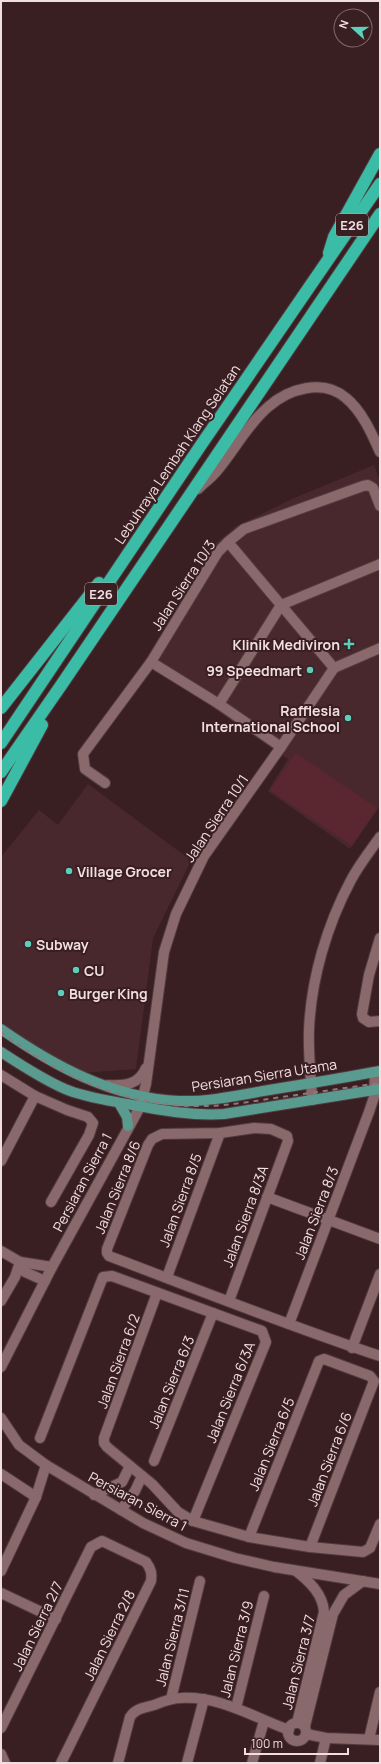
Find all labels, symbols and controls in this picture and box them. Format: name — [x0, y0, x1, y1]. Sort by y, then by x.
north arrow — [333, 8, 373, 48]
text: N — [335, 18, 352, 31]
road number: E26 — [336, 214, 368, 236]
street label: Lebuhraya Lembah Klang Selatan — [110, 361, 244, 547]
street label: Jalan Sierra 10/3 — [147, 536, 219, 634]
road number: E26 — [85, 583, 117, 605]
place label: Klinik Mediviron — [233, 635, 340, 654]
marker: Klinik Mediviron — [343, 638, 355, 650]
place label: 99 Speedmart — [206, 661, 302, 680]
marker: 99 Speedmart — [305, 665, 315, 675]
place label: Rafflesia International School — [201, 701, 340, 736]
marker: Rafflesia International School — [343, 713, 353, 723]
street label: Jalan Sierra 10/1 — [180, 770, 252, 866]
place label: Village Grocer — [77, 862, 172, 881]
marker: Village Grocer — [64, 866, 74, 876]
place label: Subway — [36, 935, 89, 954]
marker: Subway — [23, 939, 33, 949]
place label: CU — [84, 961, 104, 980]
marker: CU — [71, 965, 81, 975]
place label: Burger King — [69, 984, 148, 1003]
marker: Burger King — [56, 988, 66, 998]
street label: Persiaran Sierra Utama — [190, 1054, 338, 1096]
street label: Persiaran Sierra 1 — [48, 1129, 116, 1235]
street label: Jalan Sierra 8/6 — [90, 1137, 144, 1237]
street label: Jalan Sierra 8/5 — [154, 1150, 206, 1250]
street label: Jalan Sierra 8/3A — [218, 1162, 272, 1270]
street label: Jalan Sierra 8/3 — [290, 1164, 342, 1262]
street label: Jalan Sierra 6/2 — [92, 1311, 144, 1411]
street label: Jalan Sierra 6/3 — [144, 1333, 198, 1431]
street label: Jalan Sierra 6/3A — [201, 1338, 259, 1445]
street label: Jalan Sierra 6/5 — [244, 1394, 298, 1494]
street label: Jalan Sierra 6/6 — [302, 1409, 356, 1509]
street label: Persiaran Sierra 1 — [85, 1467, 191, 1535]
street label: Jalan Sierra 2/7 — [7, 1578, 67, 1674]
street label: Jalan Sierra 3/11 — [151, 1586, 193, 1688]
street label: Jalan Sierra 2/8 — [79, 1587, 139, 1683]
street label: Jalan Sierra 3/9 — [215, 1599, 257, 1699]
street label: Jalan Sierra 3/7 — [277, 1613, 319, 1711]
scale bar — [245, 1730, 348, 1756]
text: 100 m — [251, 1735, 283, 1752]

